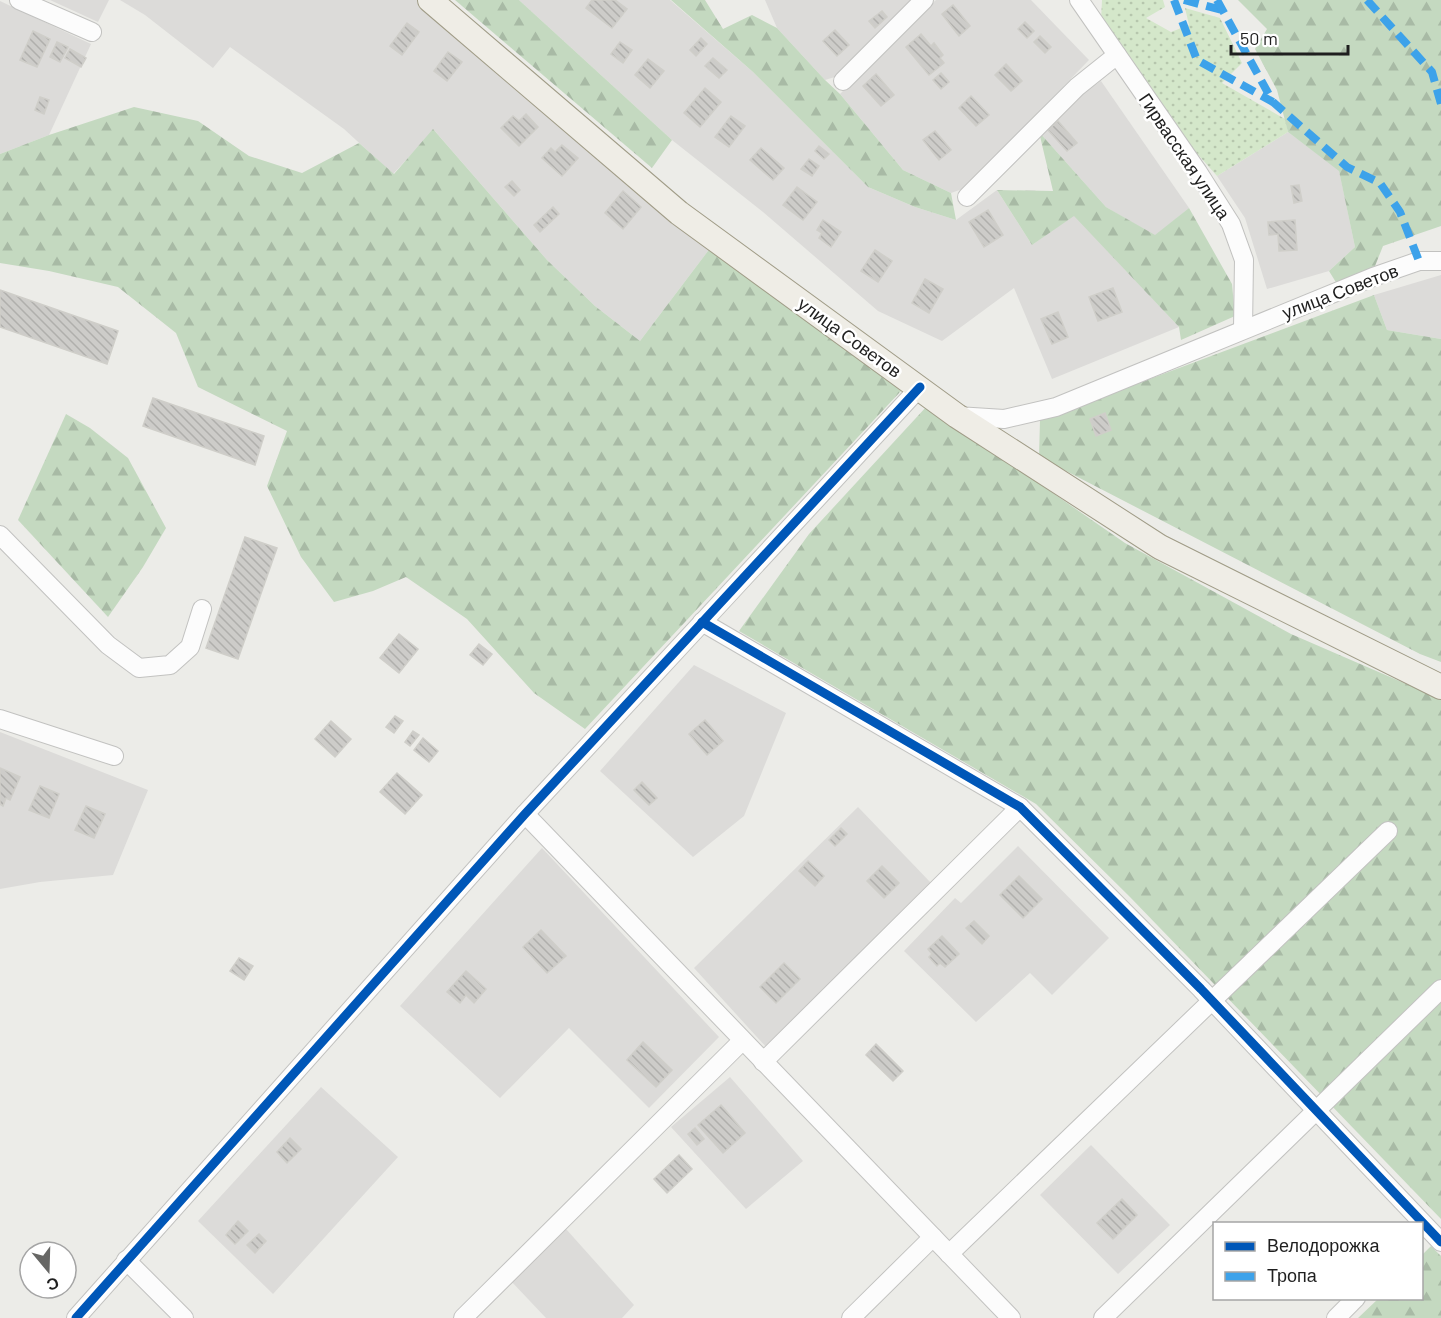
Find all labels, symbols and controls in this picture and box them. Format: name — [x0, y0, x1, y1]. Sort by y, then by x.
scale bar — [1231, 18, 1348, 56]
text: 50 m — [1240, 27, 1278, 49]
street label: Гирвасская улица — [1135, 89, 1236, 224]
street label: улица Советов — [1279, 259, 1401, 323]
street label: улица Советов — [794, 292, 906, 382]
legend — [1213, 1222, 1423, 1300]
text: Велодорожка — [1267, 1234, 1380, 1256]
north arrow — [18, 1240, 78, 1300]
text: Тропа — [1267, 1264, 1318, 1286]
text: С — [44, 1274, 62, 1296]

